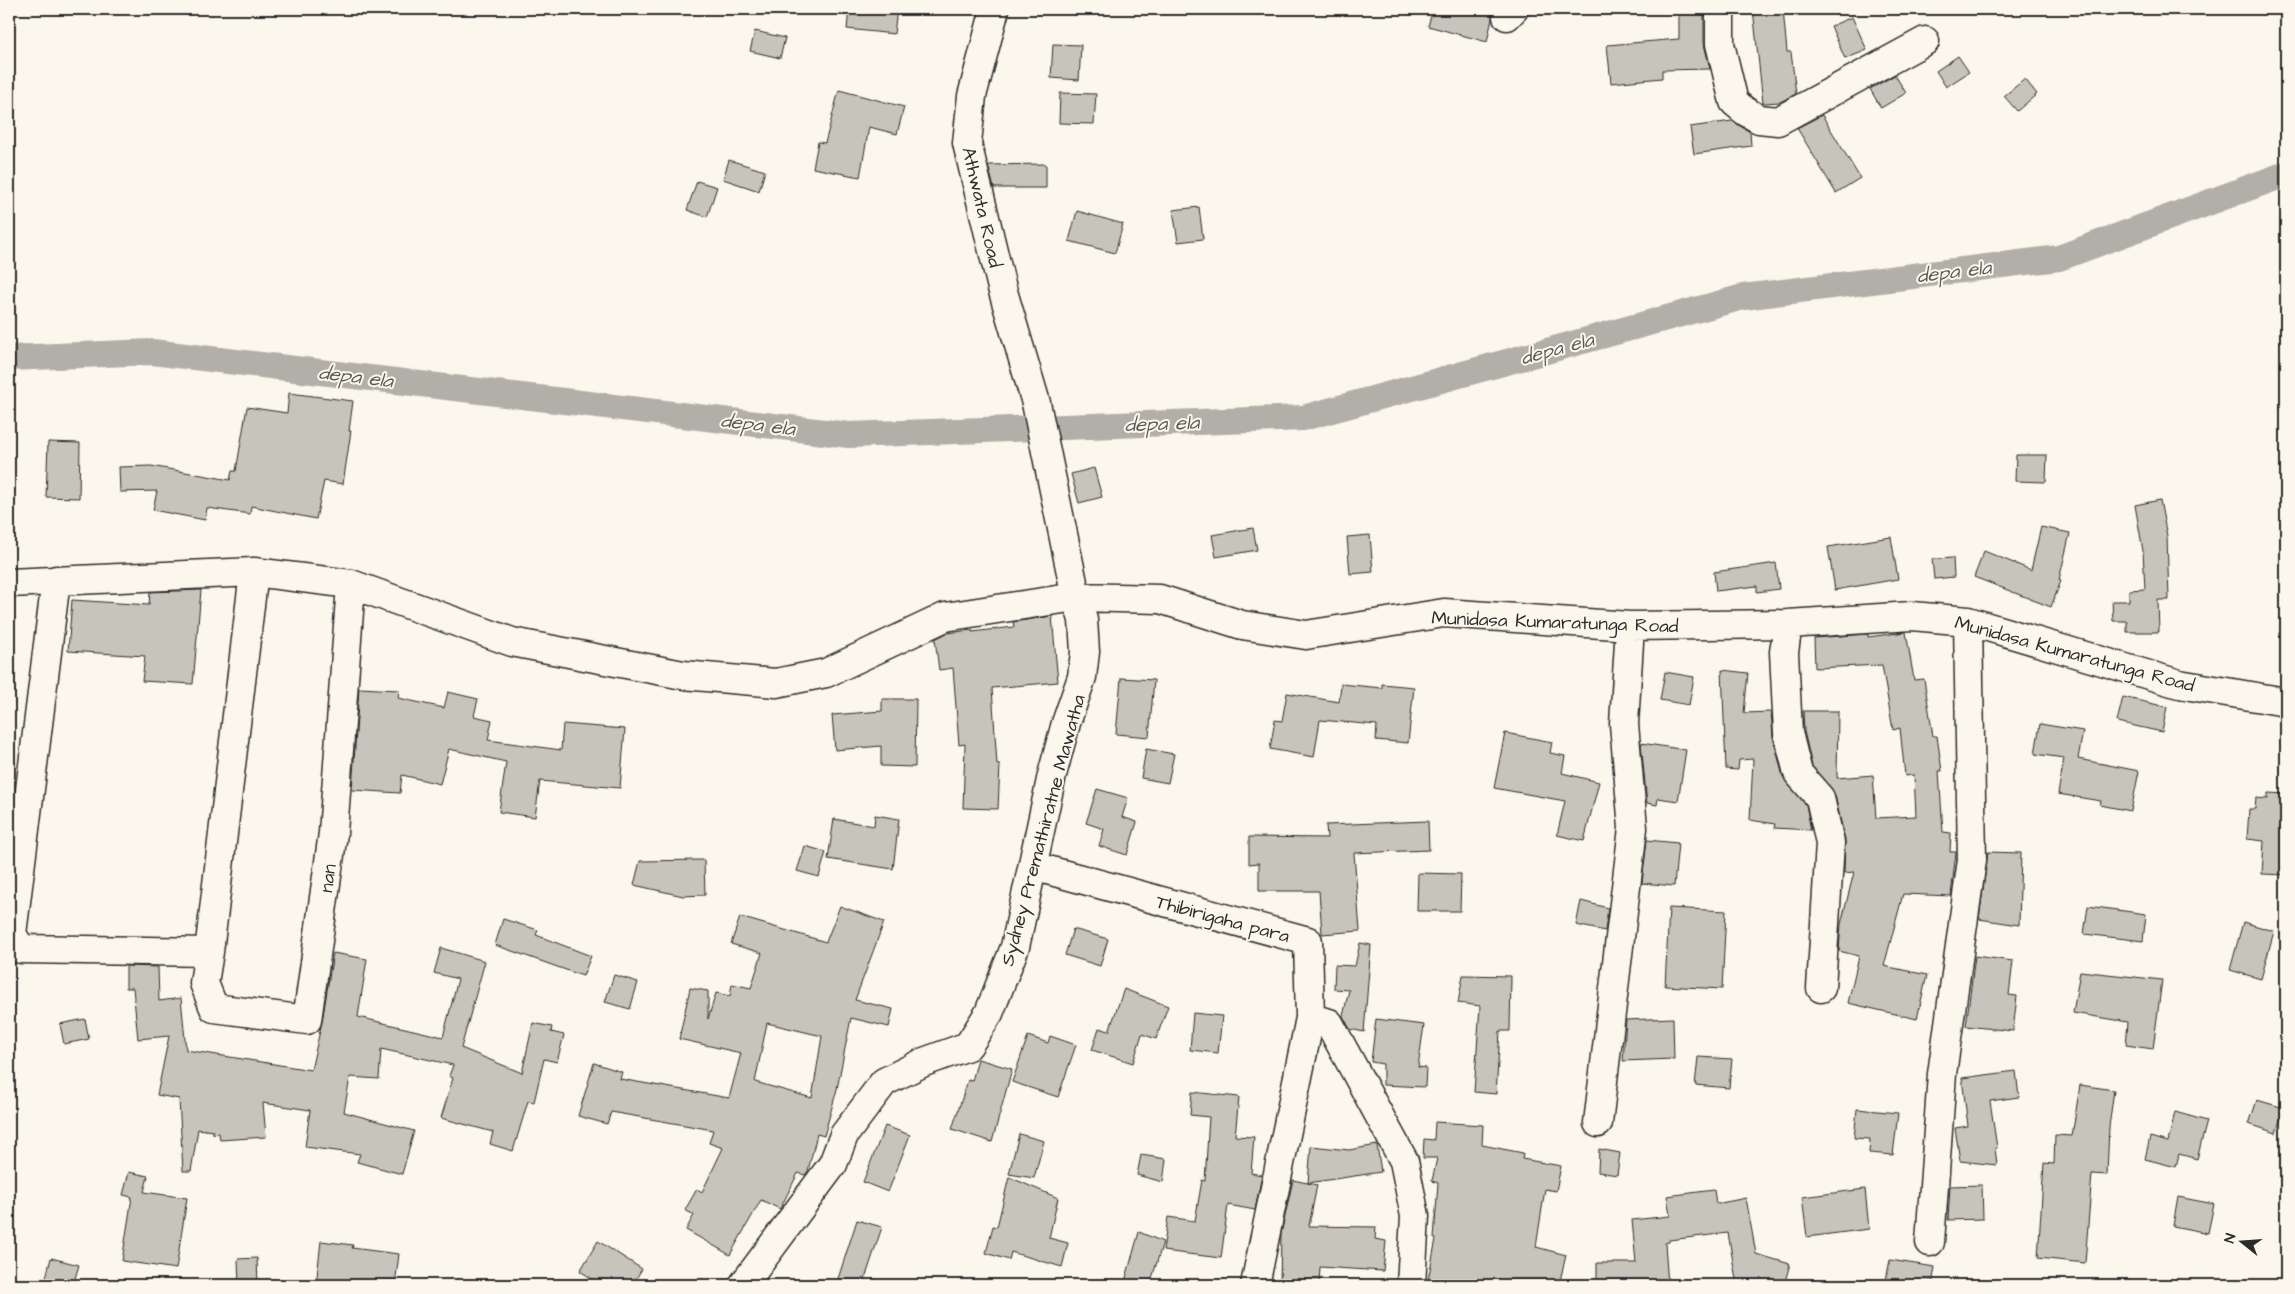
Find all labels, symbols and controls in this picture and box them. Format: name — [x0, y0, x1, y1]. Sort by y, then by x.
street label: Athwata Road — [955, 144, 1009, 270]
water label: depa ela — [1915, 253, 1994, 290]
water label: depa ela — [1518, 326, 1598, 372]
water label: depa ela — [317, 359, 395, 396]
water label: depa ela — [719, 407, 797, 444]
water label: depa ela — [1124, 409, 1201, 439]
street label: Munidasa Kumaratunga Road — [1431, 605, 1679, 641]
street label: Munidasa Kumaratunga Road — [1951, 609, 2198, 701]
street label: Sydney Premathiratne Mawatha — [994, 691, 1094, 969]
street label: nan — [313, 862, 344, 894]
street label: Thibirigaha para — [1152, 889, 1293, 951]
north arrow — [2218, 1216, 2268, 1266]
text: N — [2220, 1231, 2241, 1246]

